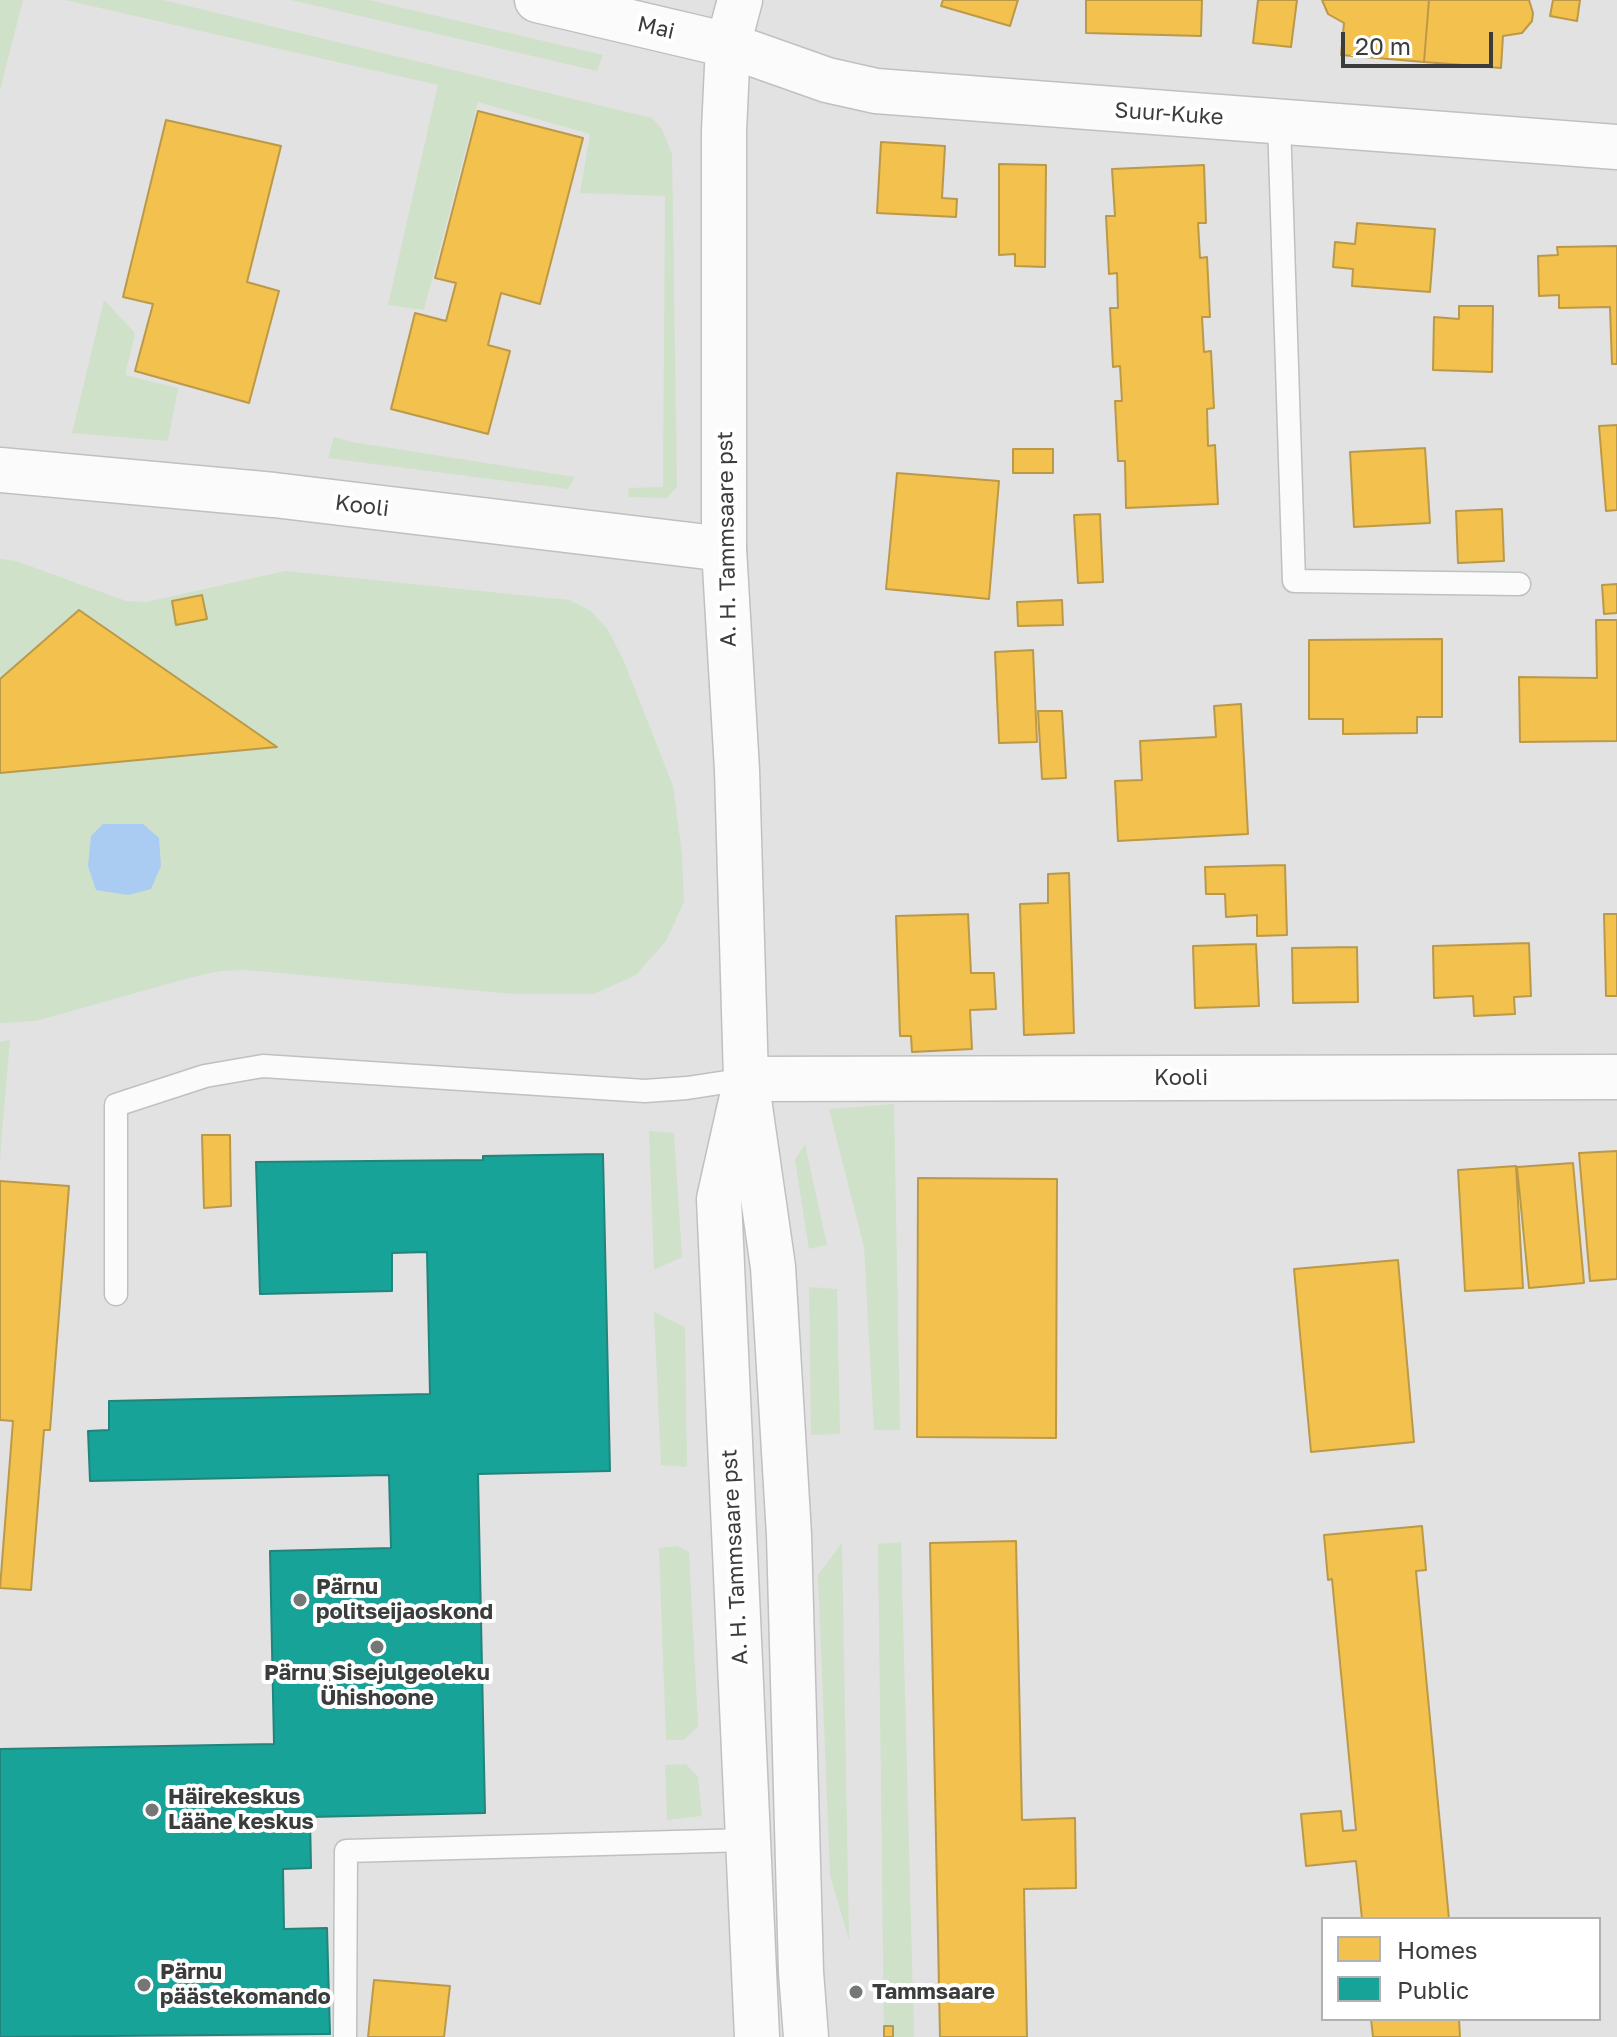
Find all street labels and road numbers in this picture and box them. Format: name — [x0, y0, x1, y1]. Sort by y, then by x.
street label: Mai — [635, 11, 677, 45]
street label: Suur-Kuke — [1114, 97, 1224, 131]
street label: A. H. Tammsaare pst — [712, 431, 742, 647]
street label: Kooli — [334, 490, 390, 522]
street label: Kooli — [1154, 1065, 1208, 1091]
street label: A. H. Tammsaare pst — [716, 1448, 754, 1666]

